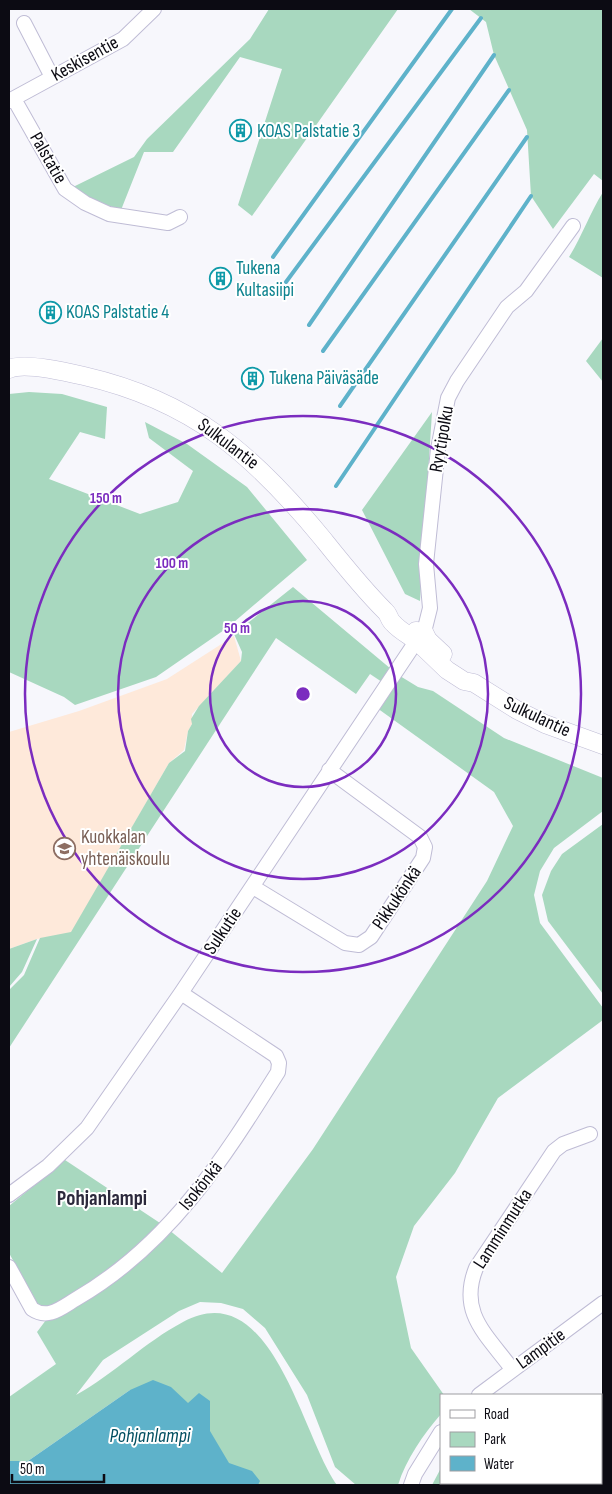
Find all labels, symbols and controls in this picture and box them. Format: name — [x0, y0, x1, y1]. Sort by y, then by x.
street label: Keskisentie — [47, 31, 123, 87]
building icon: KOAS Palstatie 3 — [229, 119, 253, 143]
place label: KOAS Palstatie 3 — [257, 120, 360, 143]
street label: Palstatie — [24, 128, 72, 188]
place label: Tukena Kultasiipi — [236, 257, 294, 302]
building icon: Tukena Kultasiipi — [208, 267, 232, 291]
building icon: KOAS Palstatie 4 — [38, 300, 62, 324]
place label: KOAS Palstatie 4 — [66, 301, 169, 324]
building icon: Tukena Päiväsäde — [241, 366, 265, 390]
place label: Tukena Päiväsäde — [269, 367, 379, 390]
street label: Ryytipolku — [425, 404, 459, 474]
street label: Sulkulantie — [193, 413, 263, 475]
text: 150 m — [90, 489, 122, 508]
text: 100 m — [156, 554, 188, 573]
text: 50 m — [224, 619, 250, 638]
centre of rings — [294, 685, 312, 703]
street label: Sulkulantie — [500, 692, 574, 742]
place label: Kuokkalan yhtenäiskoulu — [81, 826, 170, 871]
school or university icon: Kuokkalan yhtenäiskoulu — [53, 836, 77, 860]
street label: Pikkukönkä — [367, 862, 427, 934]
street label: Sulkutie — [199, 903, 247, 959]
street label: Isokönkä — [174, 1157, 228, 1215]
street label: Lamminmutka — [469, 1185, 537, 1273]
district label: Pohjanlampi — [57, 1186, 147, 1211]
street label: Lampitie — [512, 1324, 570, 1374]
legend — [440, 1394, 602, 1484]
text: Road — [484, 1405, 509, 1424]
water label: Pohjanlampi — [110, 1424, 192, 1448]
text: Park — [484, 1430, 506, 1449]
scale bar — [12, 1452, 105, 1484]
text: Water — [484, 1455, 515, 1474]
text: 50 m — [20, 1460, 45, 1479]

